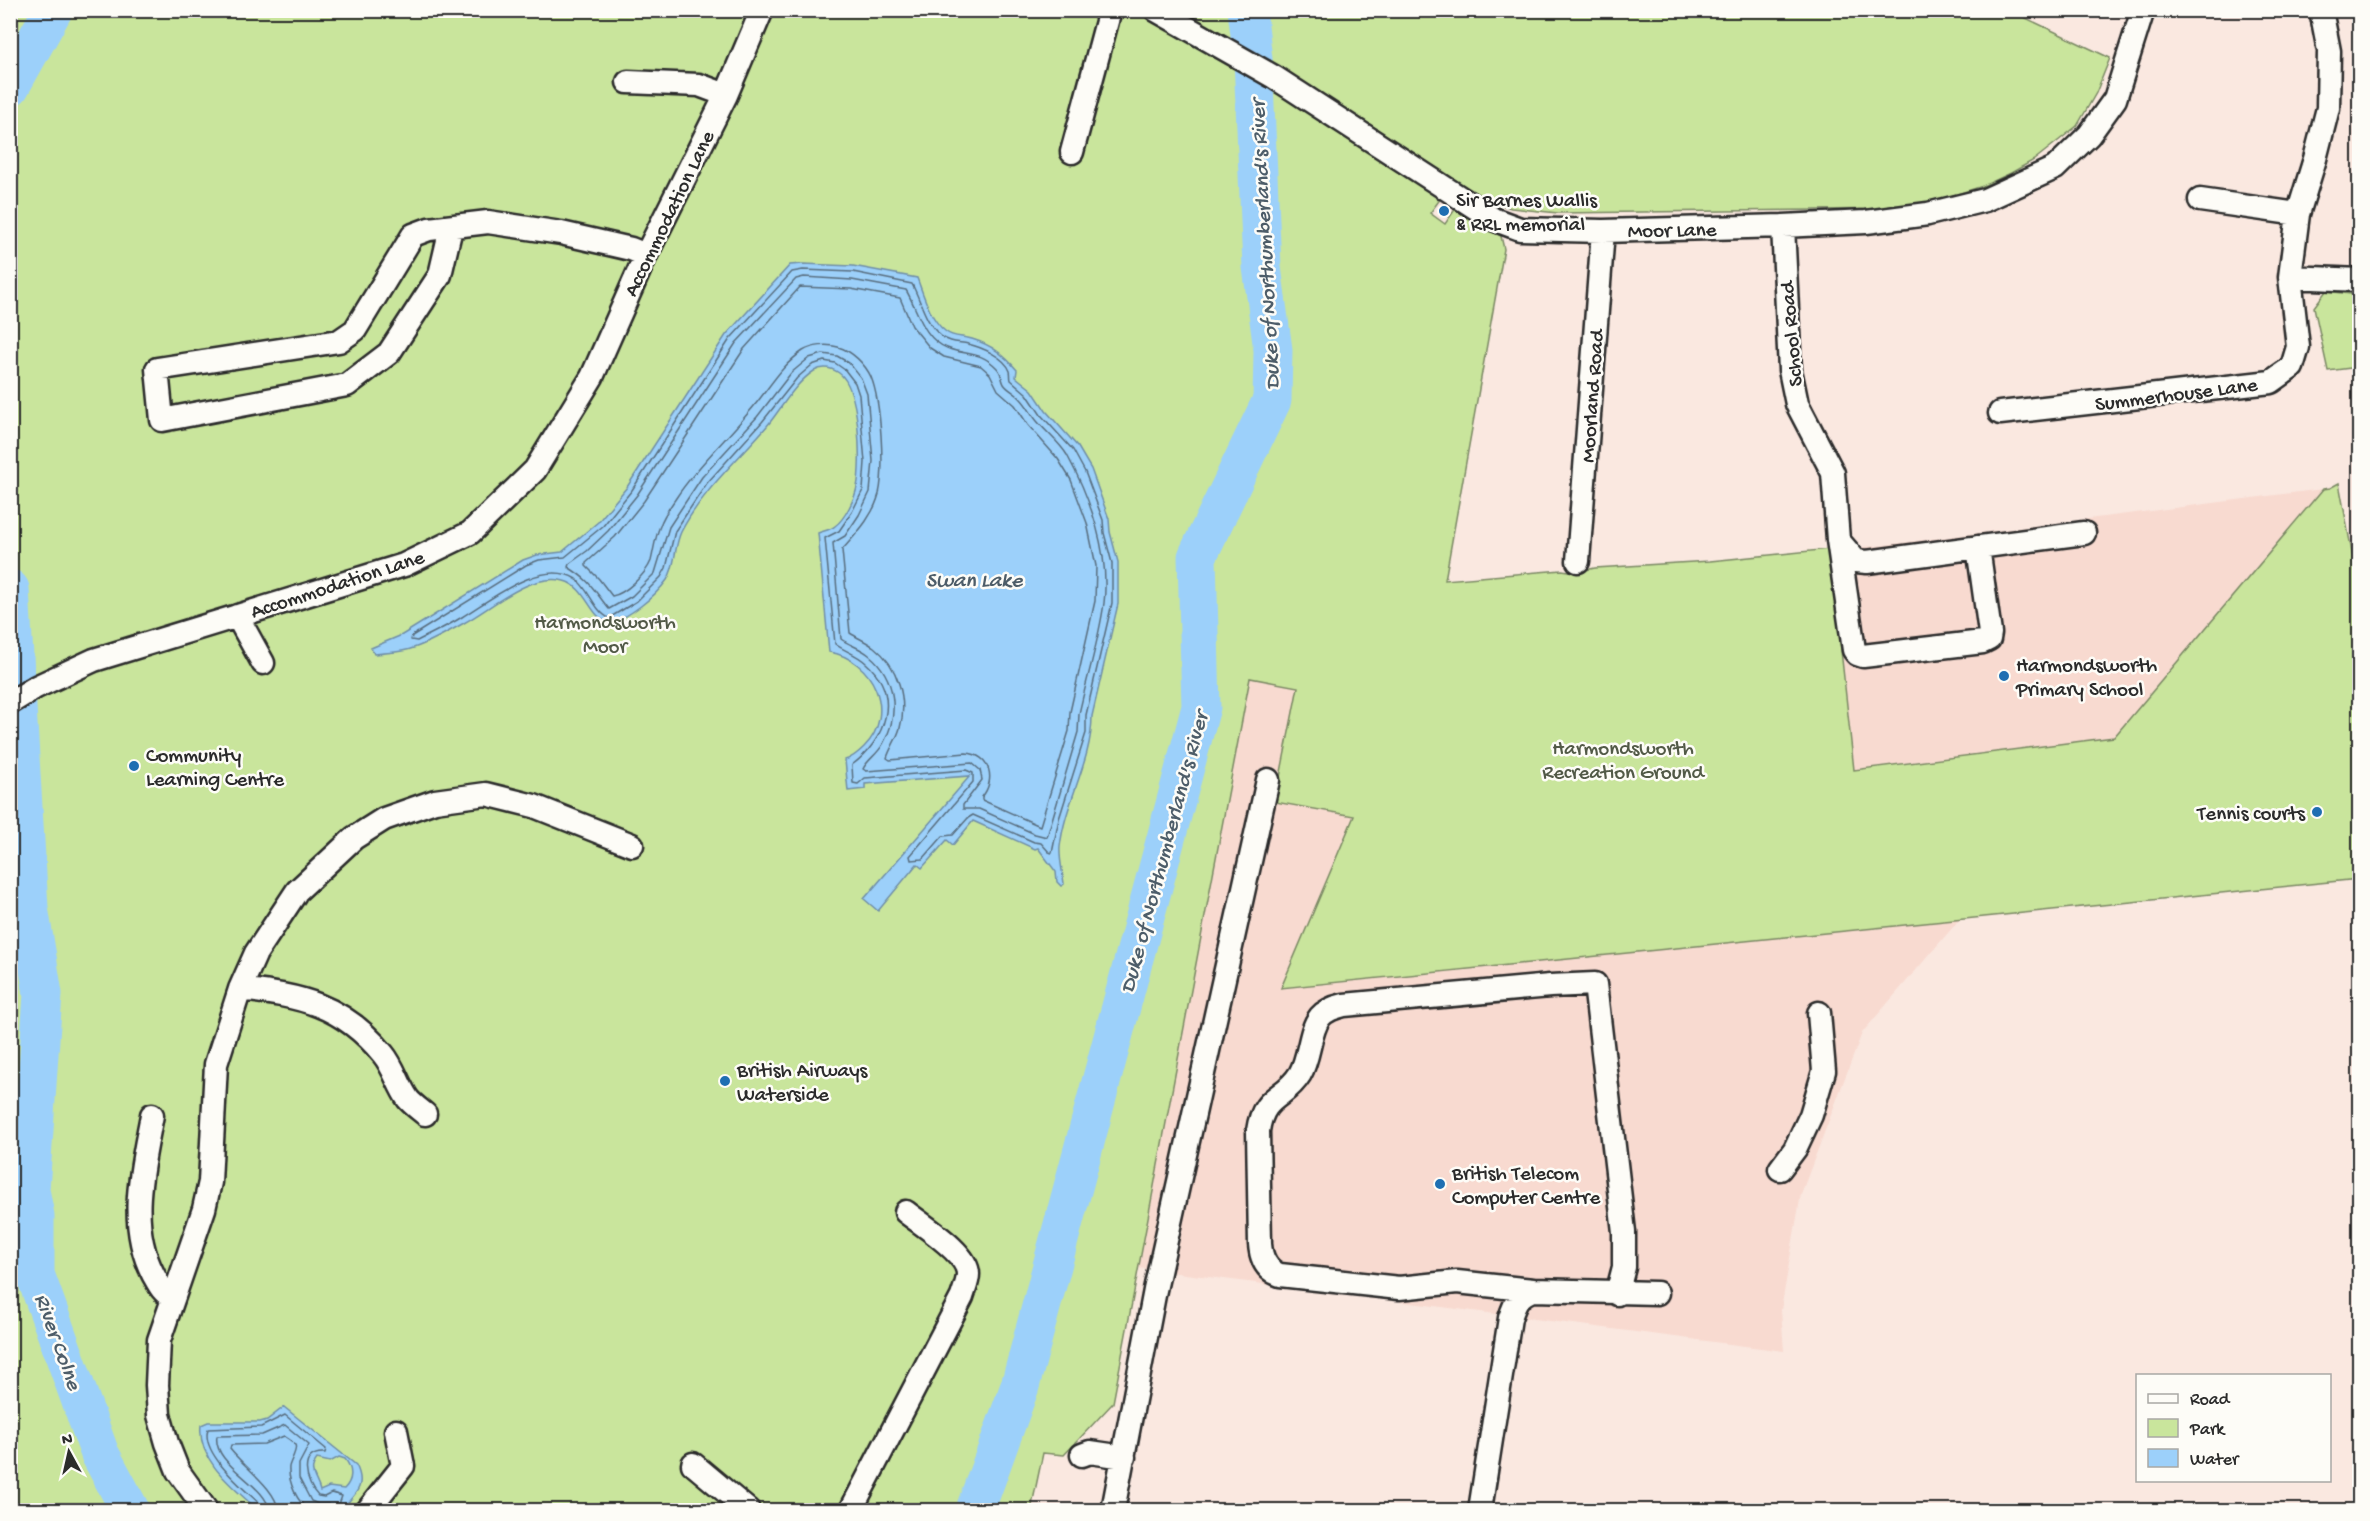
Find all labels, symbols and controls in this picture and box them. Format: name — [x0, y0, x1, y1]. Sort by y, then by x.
water label: Duke of Northumberland's River — [1246, 95, 1288, 390]
street label: Accommodation Lane — [620, 127, 723, 302]
place label: Sir Barnes Wallis & RRL memorial — [1456, 190, 1598, 239]
marker: Sir Barnes Wallis & RRL memorial — [1437, 204, 1451, 218]
street label: Moor Lane — [1627, 219, 1718, 246]
street label: School Road — [1776, 278, 1811, 387]
street label: Moorland Road — [1577, 327, 1612, 464]
street label: Summerhouse Lane — [2094, 374, 2260, 419]
street label: Accommodation Lane — [248, 546, 429, 626]
water label: Swan Lake — [926, 569, 1024, 595]
park label: Harmondsworth Moor — [534, 612, 676, 661]
place label: Harmondsworth Primary School — [2015, 655, 2157, 704]
marker: Harmondsworth Primary School — [1997, 669, 2011, 683]
water label: Duke of Northumberland's River — [1116, 706, 1217, 996]
park label: Harmondsworth Recreation Ground — [1542, 738, 1705, 787]
place label: Community Learning Centre — [146, 745, 285, 794]
marker: Community Learning Centre — [127, 759, 141, 773]
place label: Tennis courts — [2196, 803, 2306, 828]
marker: Tennis courts — [2310, 805, 2324, 819]
place label: British Airways Waterside — [736, 1060, 868, 1109]
marker: British Airways Waterside — [718, 1074, 732, 1088]
place label: British Telecom Computer Centre — [1451, 1163, 1601, 1212]
marker: British Telecom Computer Centre — [1433, 1177, 1447, 1191]
water label: River Colne — [27, 1291, 86, 1396]
legend — [2136, 1374, 2331, 1482]
text: Road — [2190, 1390, 2231, 1411]
text: Park — [2189, 1420, 2226, 1441]
north arrow — [39, 1422, 99, 1482]
text: N — [61, 1430, 74, 1451]
text: Water — [2190, 1450, 2240, 1471]

